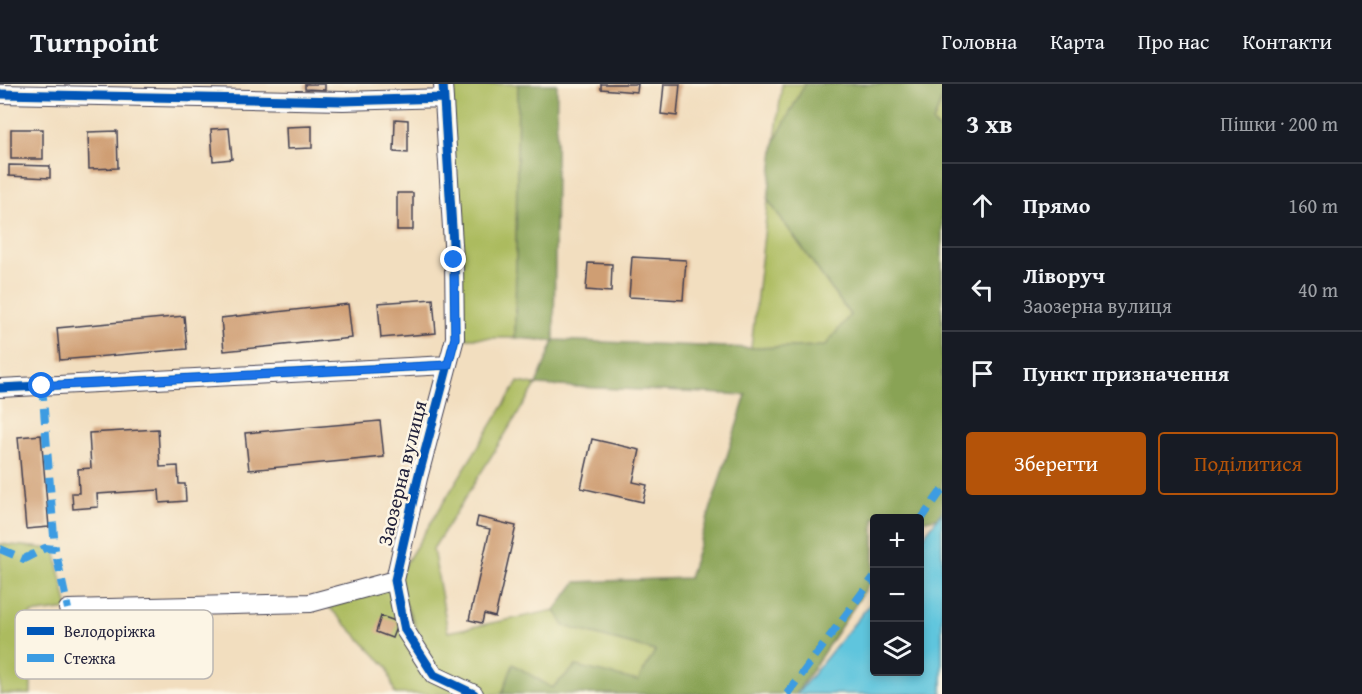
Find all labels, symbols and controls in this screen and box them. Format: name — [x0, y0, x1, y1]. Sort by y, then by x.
text: Turnpoint — [30, 21, 159, 62]
text: Головна — [942, 26, 1017, 57]
text: Карта — [1050, 26, 1105, 57]
text: Про нас — [1138, 26, 1209, 57]
text: Контакти — [1242, 26, 1332, 57]
text: 3 хв — [966, 104, 1013, 143]
text: Пішки · 200 m — [1220, 109, 1338, 138]
icon: ahead — [966, 189, 999, 222]
text: Прямо — [1023, 189, 1090, 221]
text: 160 m — [1288, 191, 1338, 220]
route end — [440, 246, 466, 272]
text: Ліворуч — [1023, 259, 1105, 291]
icon: left — [966, 273, 999, 306]
text: 40 m — [1298, 275, 1338, 304]
text: Заозерна вулиця — [1023, 291, 1172, 320]
icon: arrive — [966, 357, 999, 390]
text: Пункт призначення — [1023, 357, 1229, 389]
route start — [28, 372, 54, 398]
street label: Заозерна вулиця — [369, 397, 434, 549]
button: Зберегти — [966, 432, 1146, 495]
button: Поділитися — [1158, 432, 1338, 495]
map controls — [870, 514, 924, 676]
button: + — [870, 514, 924, 568]
button: − — [870, 568, 924, 622]
legend — [15, 610, 213, 679]
text: Велодоріжка — [64, 619, 156, 643]
button: layers — [870, 622, 924, 676]
text: Стежка — [64, 646, 116, 670]

